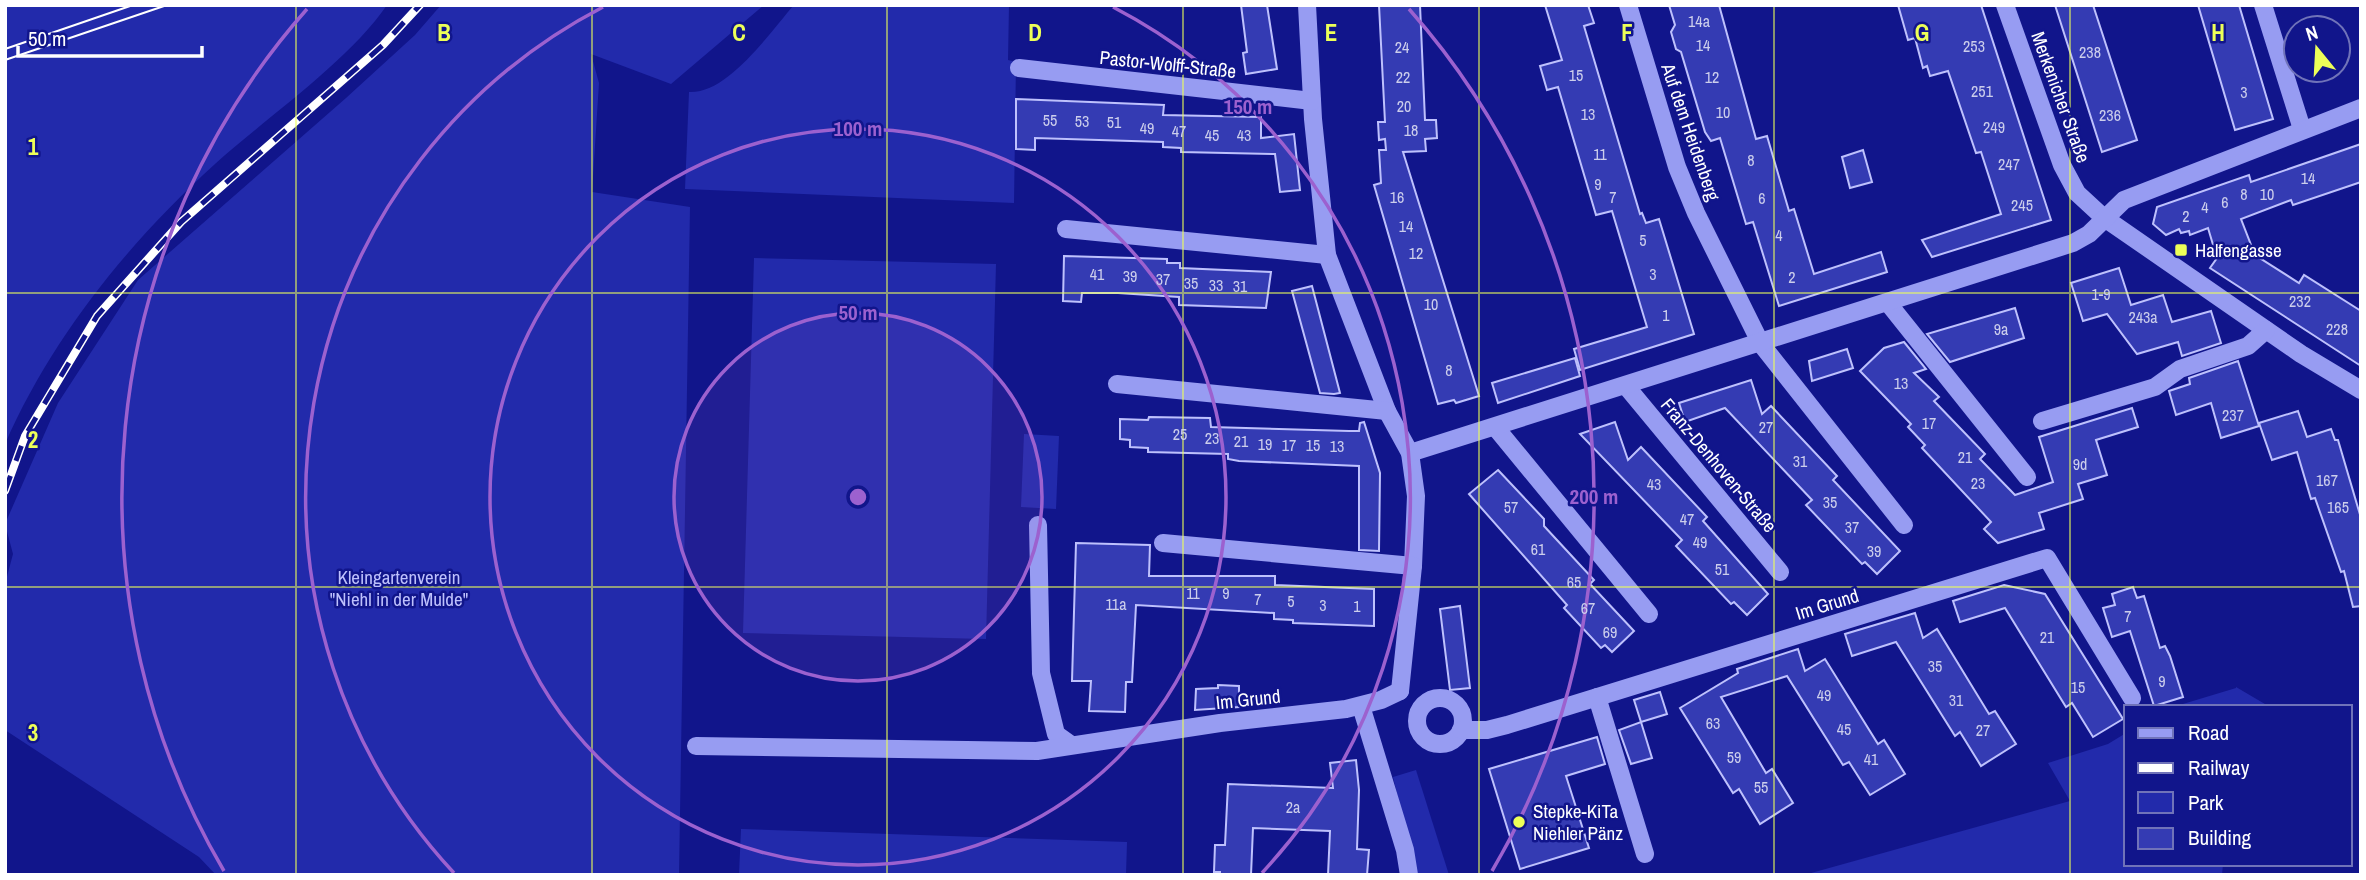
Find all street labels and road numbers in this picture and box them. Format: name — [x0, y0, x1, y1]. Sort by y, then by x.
street label: Merkenicher Straße — [2025, 28, 2097, 166]
street label: Pastor-Wolff-Straße — [1098, 44, 1238, 84]
street label: Auf dem Heidenberg — [1655, 59, 1727, 205]
street label: Franz-Denhoven-Straße — [1655, 392, 1783, 538]
street label: Im Grund — [1792, 582, 1862, 626]
street label: Im Grund — [1214, 683, 1282, 715]

